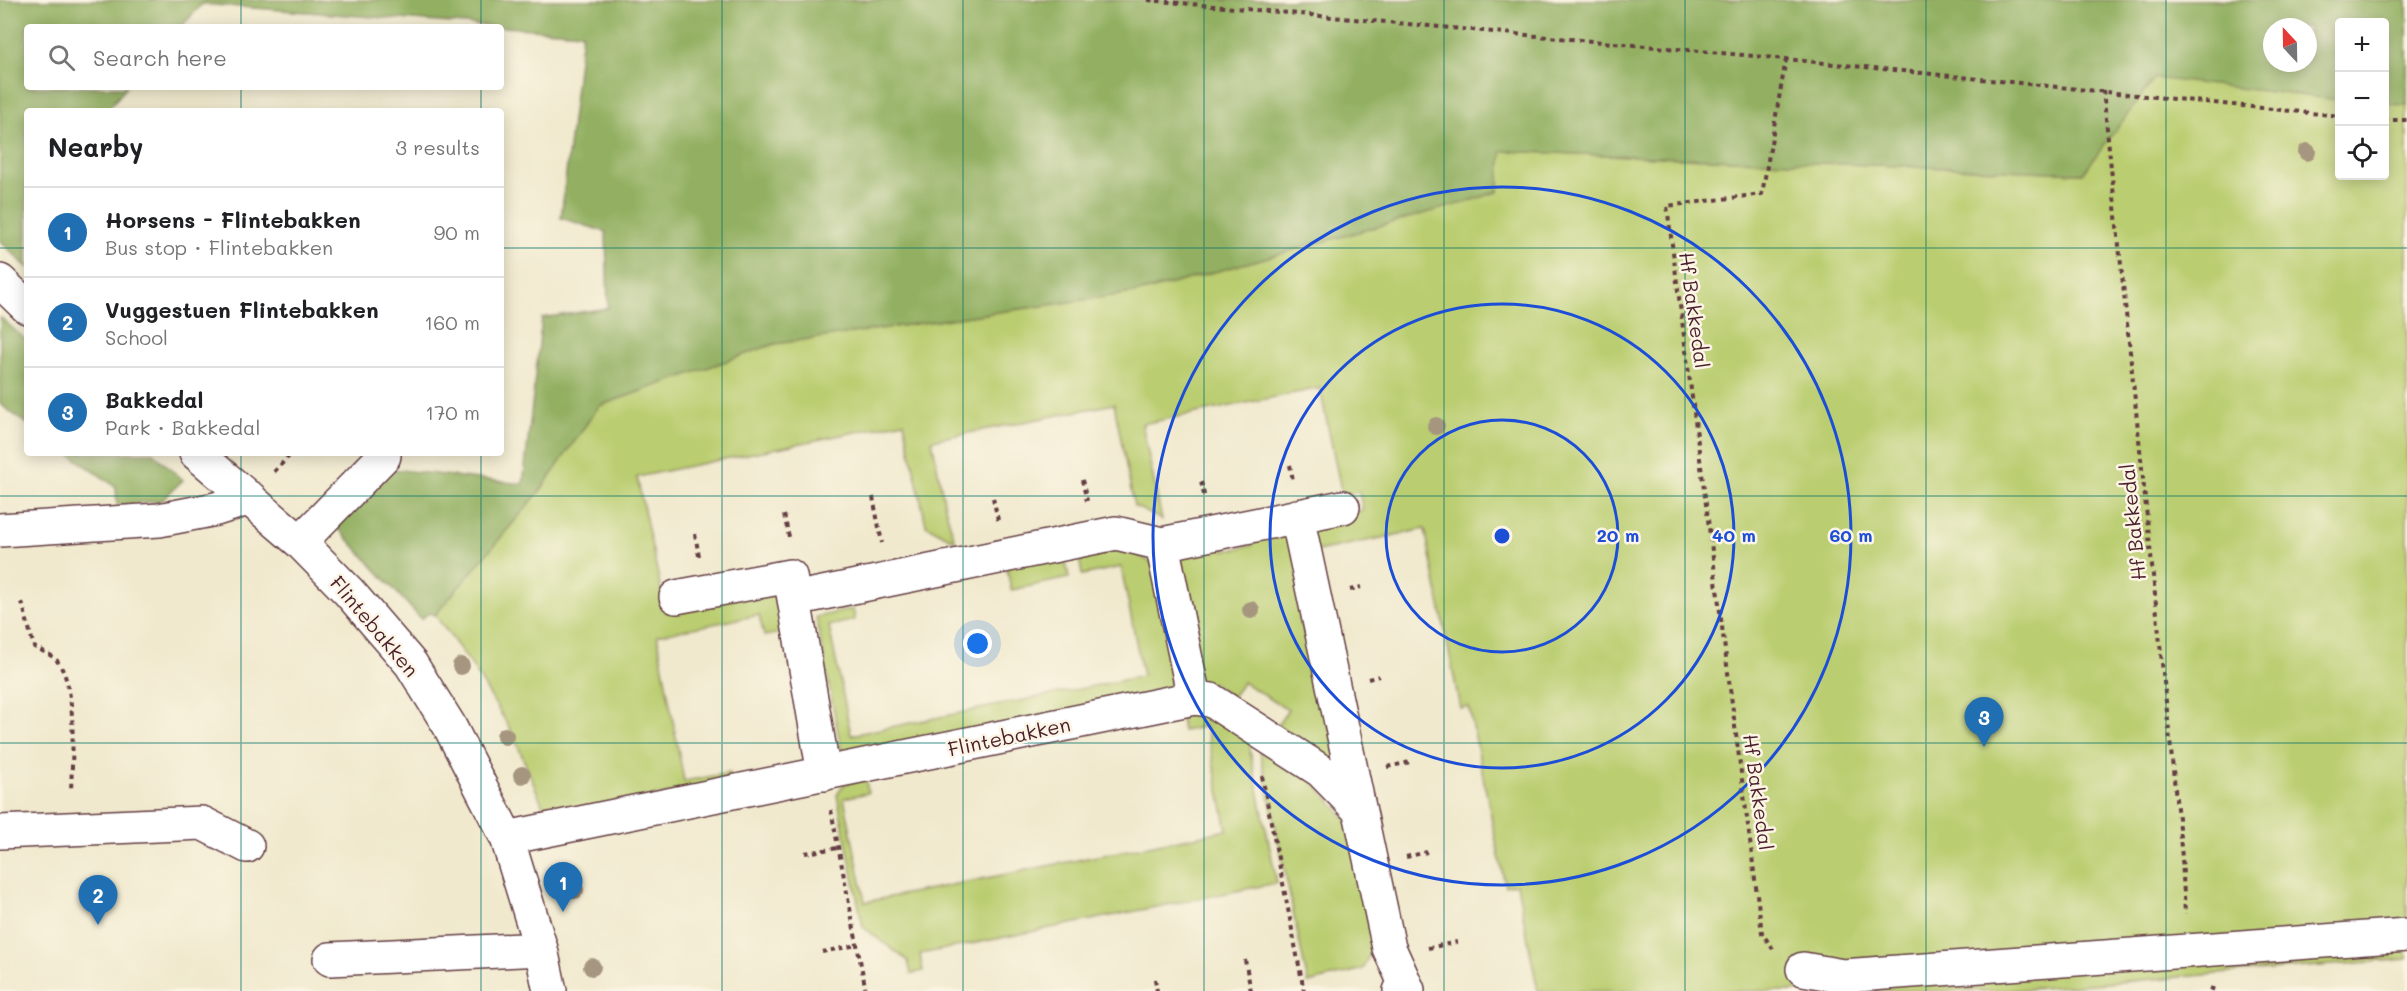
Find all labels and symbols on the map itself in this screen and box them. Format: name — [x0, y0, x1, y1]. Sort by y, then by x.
north arrow — [2263, 18, 2317, 72]
street label: Hf Bakkedal — [1674, 250, 1716, 370]
street label: Hf Bakkedal — [2113, 462, 2151, 582]
text: 20 m — [1597, 523, 1639, 547]
text: 40 m — [1712, 523, 1756, 547]
text: 60 m — [1829, 523, 1873, 547]
centre of rings — [1492, 526, 1512, 546]
street label: Flintebakken — [325, 570, 425, 682]
your location — [963, 629, 992, 658]
pin: 3 — [1964, 698, 2004, 747]
street label: Flintebakken — [945, 710, 1073, 762]
street label: Hf Bakkedal — [1738, 732, 1780, 852]
pin: 1 — [544, 862, 582, 912]
pin: 2 — [78, 876, 118, 925]

